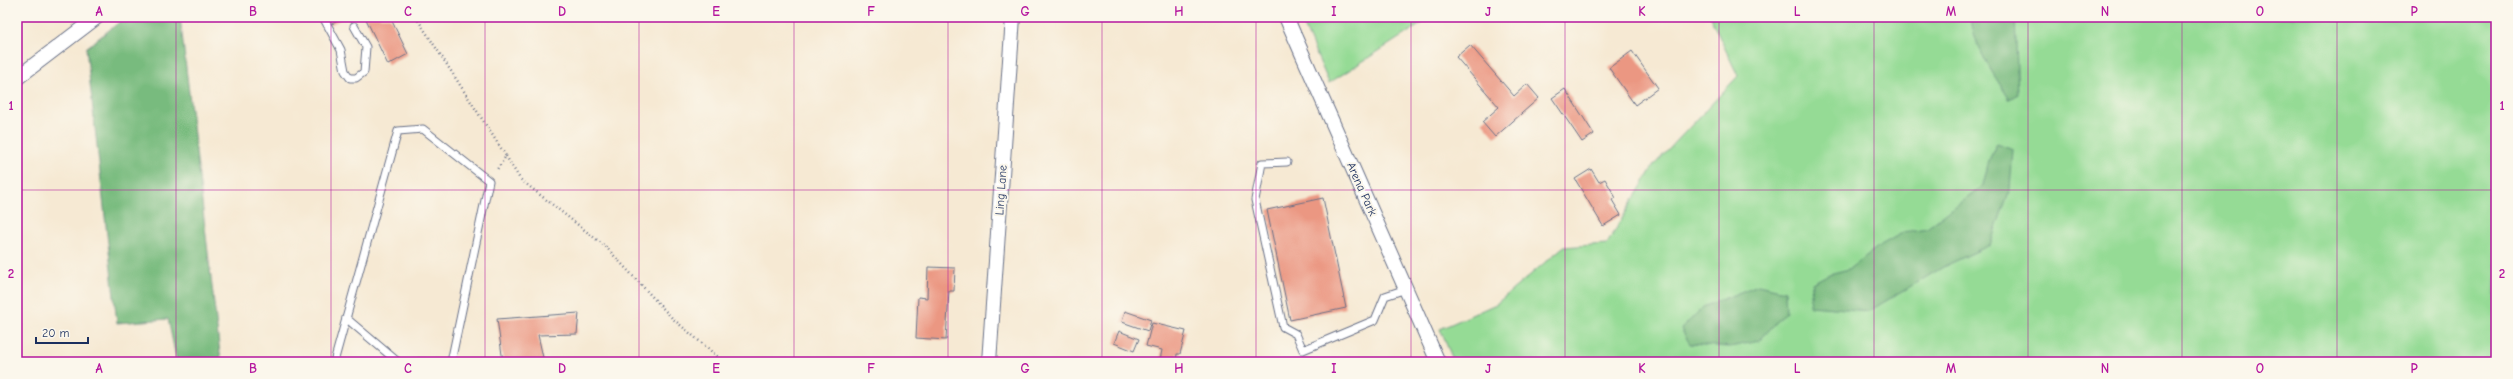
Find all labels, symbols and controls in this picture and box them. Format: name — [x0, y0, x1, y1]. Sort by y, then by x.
text: A — [95, 4, 103, 19]
text: B — [249, 4, 257, 19]
text: C — [404, 4, 412, 19]
text: D — [558, 4, 566, 19]
text: E — [712, 4, 720, 19]
text: F — [867, 4, 875, 19]
text: G — [1020, 4, 1030, 19]
text: H — [1174, 4, 1184, 19]
text: I — [1331, 4, 1337, 19]
text: J — [1485, 4, 1491, 19]
text: K — [1638, 4, 1646, 19]
text: L — [1794, 4, 1801, 19]
text: M — [1946, 4, 1957, 19]
text: N — [2101, 4, 2109, 19]
text: O — [2256, 4, 2264, 19]
text: P — [2410, 4, 2418, 19]
text: 1 — [8, 98, 14, 113]
text: 1 — [2499, 98, 2505, 113]
street label: Arena Park — [1344, 160, 1380, 218]
street label: Ling Lane — [992, 164, 1010, 216]
text: 2 — [8, 266, 14, 281]
text: 2 — [2499, 266, 2505, 281]
scale bar — [36, 319, 88, 345]
text: 20 m — [42, 326, 70, 340]
text: A — [95, 361, 103, 376]
text: B — [249, 361, 257, 376]
text: C — [404, 361, 412, 376]
text: D — [558, 361, 566, 376]
text: E — [712, 361, 720, 376]
text: F — [867, 361, 875, 376]
text: G — [1020, 361, 1030, 376]
text: H — [1174, 361, 1184, 376]
text: I — [1331, 361, 1337, 376]
text: J — [1485, 361, 1491, 376]
text: K — [1638, 361, 1646, 376]
text: L — [1794, 361, 1801, 376]
text: M — [1946, 361, 1957, 376]
text: N — [2101, 361, 2109, 376]
text: O — [2256, 361, 2264, 376]
text: P — [2410, 361, 2418, 376]

